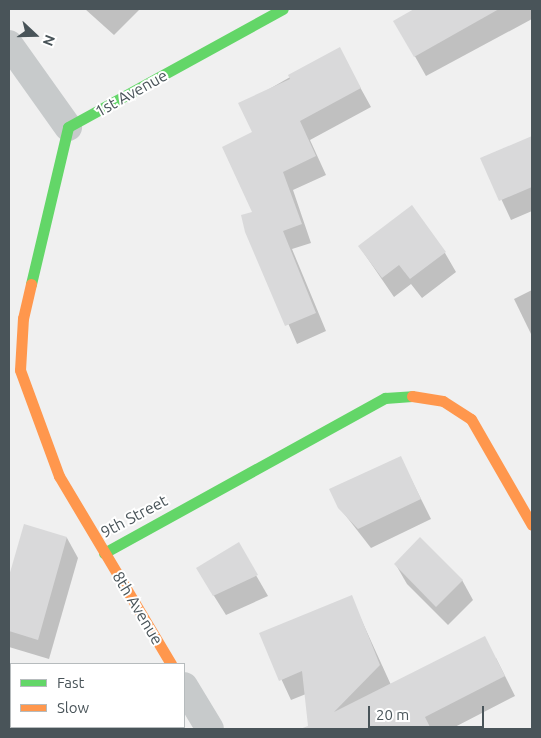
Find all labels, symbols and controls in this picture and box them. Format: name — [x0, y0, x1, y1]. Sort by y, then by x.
north arrow — [10, 10, 60, 60]
text: N — [40, 33, 58, 48]
street label: 1st Avenue — [91, 65, 171, 121]
street label: 9th Street — [97, 490, 171, 542]
street label: 8th Avenue — [109, 568, 167, 648]
legend — [10, 663, 185, 728]
text: Fast — [57, 674, 84, 691]
scale bar — [371, 696, 487, 728]
text: Slow — [57, 699, 89, 716]
text: 20 m — [376, 706, 409, 723]

